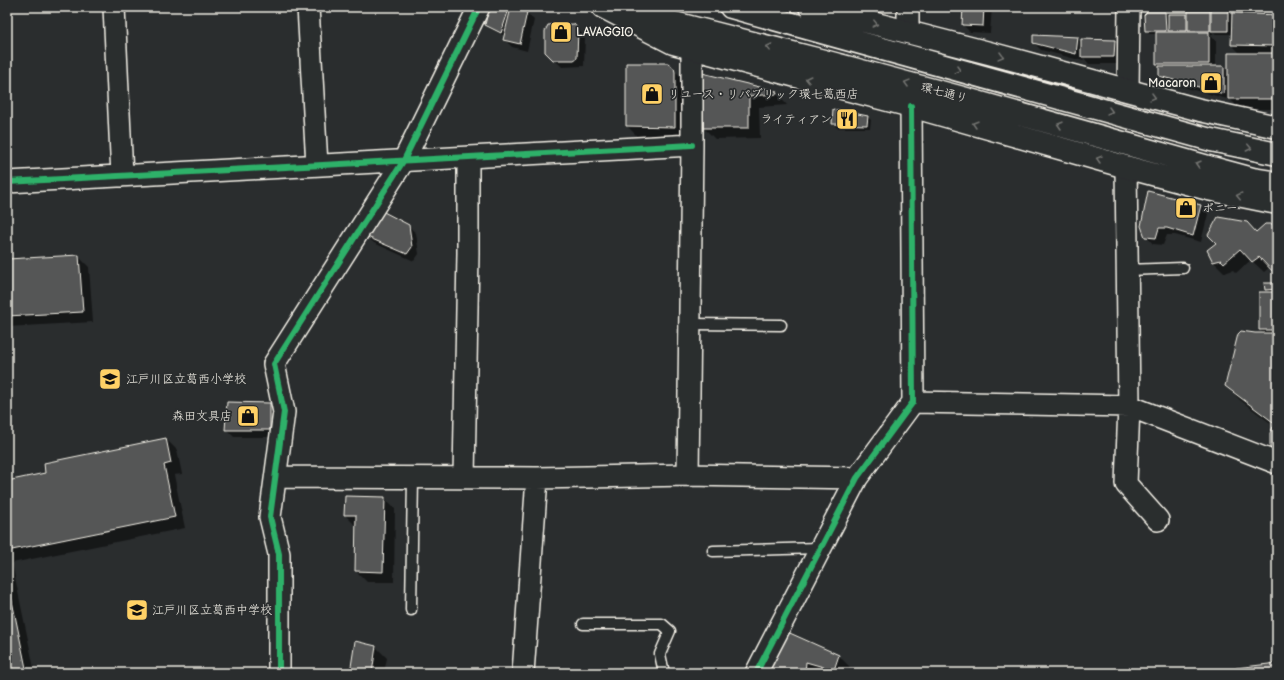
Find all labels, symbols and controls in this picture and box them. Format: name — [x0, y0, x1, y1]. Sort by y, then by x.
shop icon: LAVAGGIO — [548, 19, 574, 45]
one-way arrow — [872, 19, 878, 27]
place label: LAVAGGIO — [576, 25, 634, 40]
one-way arrow — [765, 43, 772, 52]
one-way arrow — [997, 51, 1004, 60]
one-way arrow — [954, 65, 961, 73]
shop icon: Macaron — [1198, 70, 1224, 96]
one-way arrow — [805, 76, 812, 84]
place label: Macaron — [1148, 76, 1196, 91]
one-way arrow — [904, 80, 910, 88]
street label: 環七通り — [919, 80, 969, 106]
shop icon: リユース・リパブリック環七葛西店 — [639, 81, 665, 107]
place label: リユース・リパブリック環七葛西店 — [668, 87, 859, 102]
one-way arrow — [1149, 92, 1156, 101]
restaurant icon: ライティアン — [834, 106, 860, 132]
one-way arrow — [1106, 106, 1113, 115]
place label: ライティアン — [760, 112, 832, 127]
one-way arrow — [971, 120, 978, 129]
one-way arrow — [1056, 122, 1063, 130]
one-way arrow — [1246, 144, 1252, 152]
one-way arrow — [1096, 155, 1103, 164]
one-way arrow — [1195, 160, 1202, 169]
one-way arrow — [1236, 193, 1242, 201]
shop icon: ポニー — [1173, 195, 1199, 221]
place label: ポニー — [1202, 201, 1238, 216]
school or university icon: 江戸川区立葛西小学校 — [97, 366, 123, 392]
place label: 江戸川区立葛西小学校 — [126, 372, 246, 387]
shop icon: 森田文具店 — [235, 403, 261, 429]
place label: 森田文具店 — [172, 409, 232, 424]
school or university icon: 江戸川区立葛西中学校 — [124, 597, 150, 623]
place label: 江戸川区立葛西中学校 — [152, 603, 272, 618]

